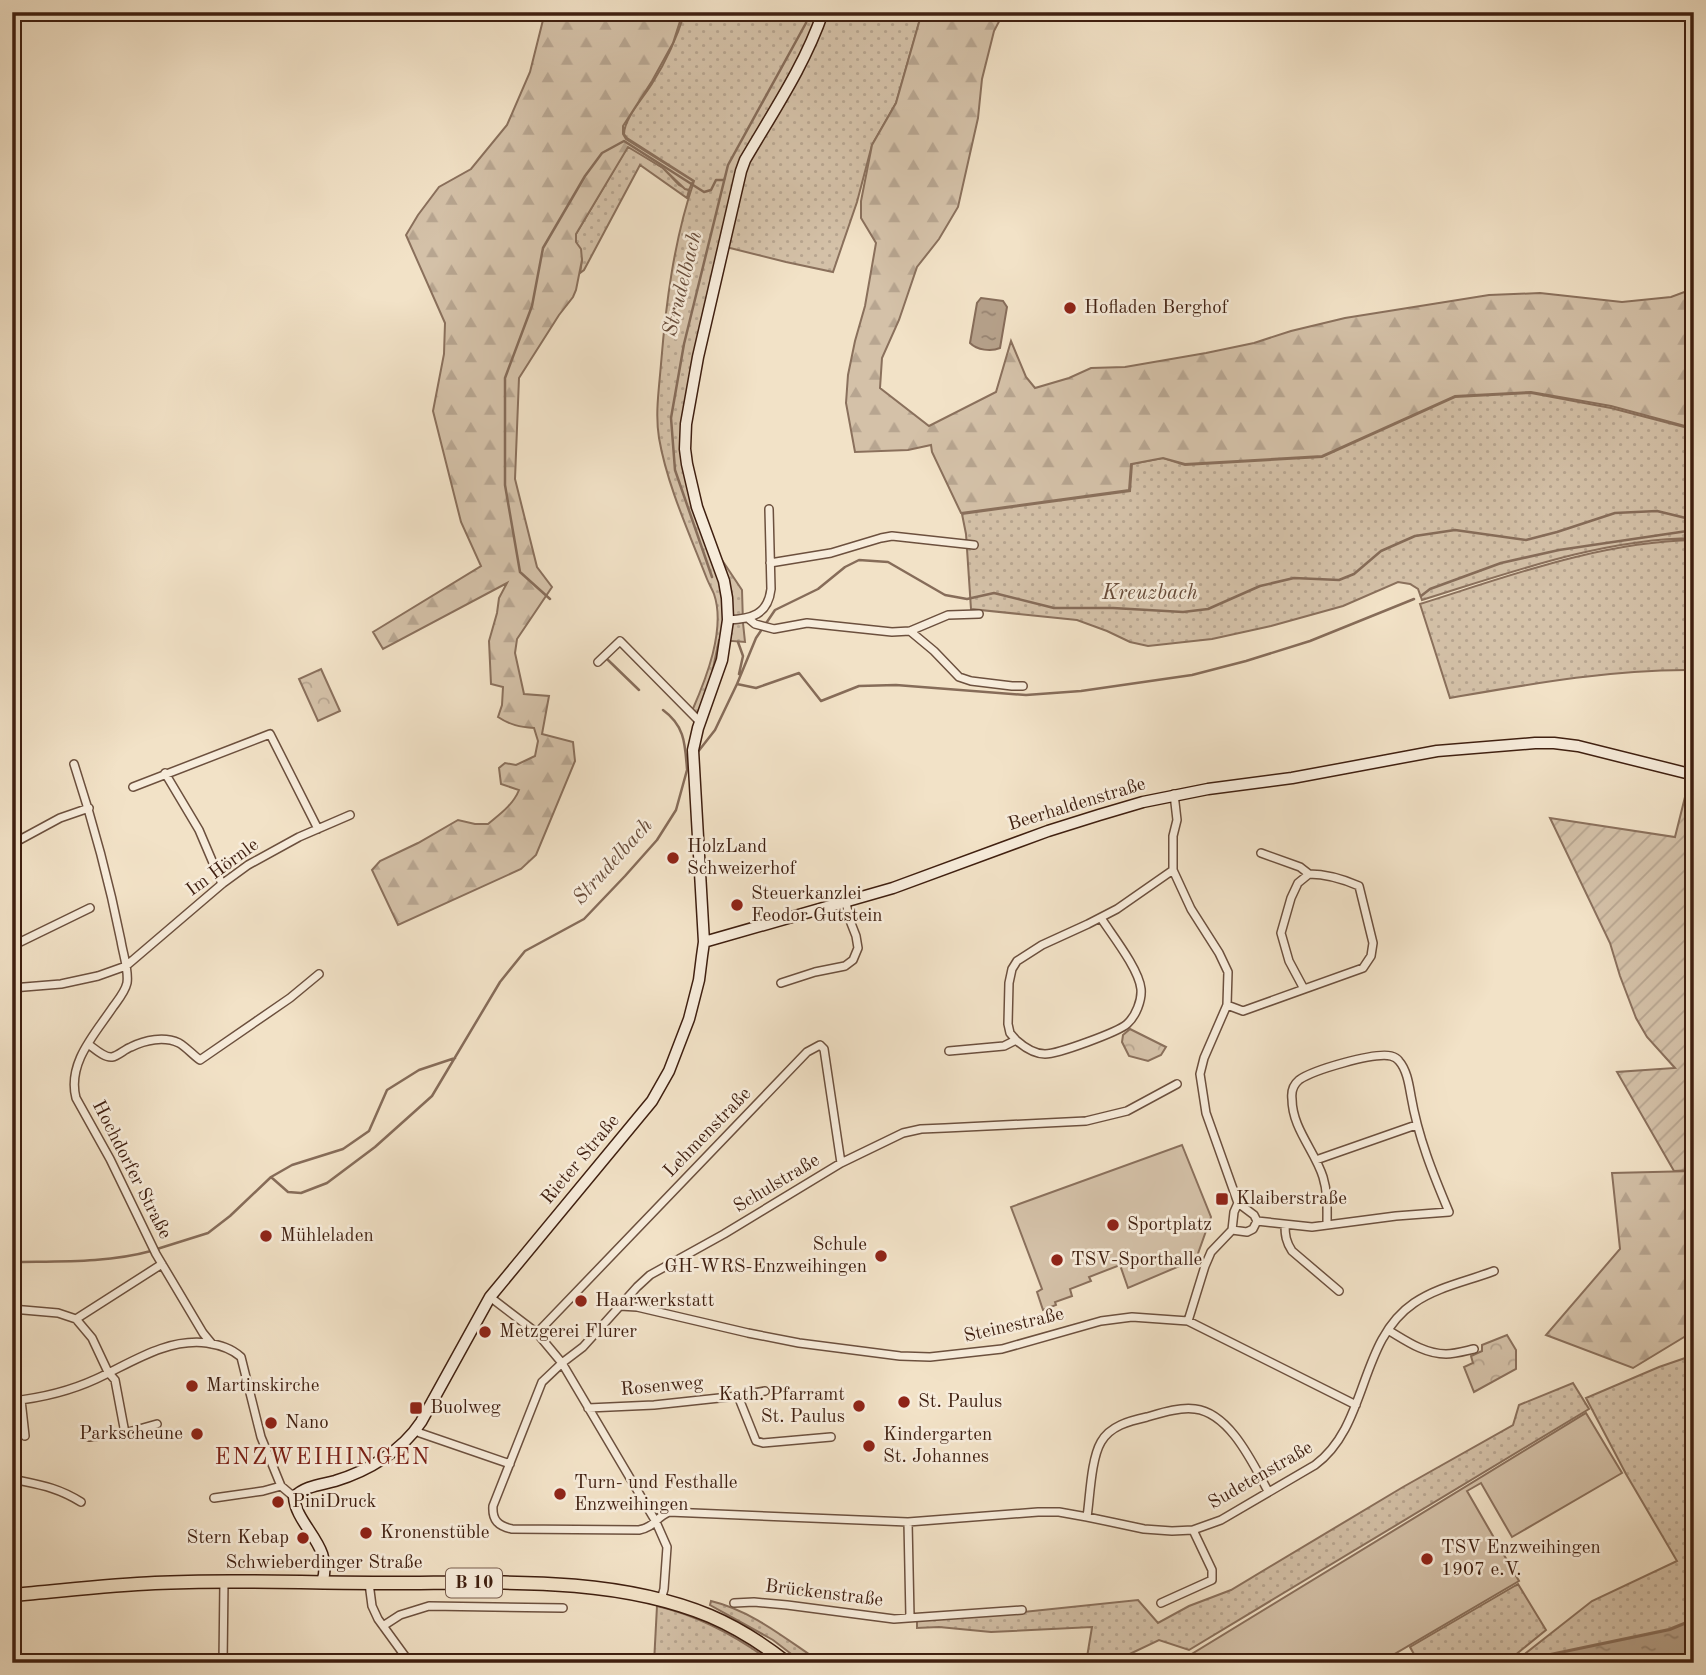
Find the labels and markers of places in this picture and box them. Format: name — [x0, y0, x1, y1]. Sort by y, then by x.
place label: Hofladen Berghof — [1084, 299, 1229, 318]
marker: Hofladen Berghof — [1062, 300, 1078, 316]
place label: HolzLand Schweizerhof — [687, 838, 797, 879]
marker: HolzLand Schweizerhof — [665, 850, 681, 866]
place label: Steuerkanzlei Feodor Gutstein — [751, 885, 883, 926]
marker: Steuerkanzlei Feodor Gutstein — [729, 897, 745, 913]
place label: Klaiberstraße — [1236, 1190, 1347, 1209]
marker: Klaiberstraße — [1214, 1191, 1230, 1207]
place label: Sportplatz — [1127, 1216, 1212, 1235]
marker: Sportplatz — [1105, 1217, 1121, 1233]
place label: Mühleladen — [280, 1227, 374, 1246]
marker: Mühleladen — [258, 1228, 274, 1244]
place label: Schule GH-WRS-Enzweihingen — [664, 1236, 867, 1277]
marker: Schule GH-WRS-Enzweihingen — [873, 1248, 889, 1264]
place label: TSV-Sporthalle — [1071, 1251, 1202, 1270]
marker: TSV-Sporthalle — [1049, 1252, 1065, 1268]
place label: Haarwerkstatt — [595, 1292, 714, 1311]
marker: Haarwerkstatt — [573, 1293, 589, 1309]
place label: Metzgerei Flurer — [499, 1323, 637, 1342]
marker: Metzgerei Flurer — [477, 1324, 493, 1340]
place label: Martinskirche — [206, 1377, 320, 1396]
marker: Martinskirche — [184, 1378, 200, 1394]
place label: Kath. Pfarramt St. Paulus — [718, 1386, 845, 1427]
place label: St. Paulus — [918, 1393, 1002, 1412]
marker: St. Paulus — [896, 1394, 912, 1410]
marker: Kath. Pfarramt St. Paulus — [851, 1398, 867, 1414]
place label: Buolweg — [430, 1399, 501, 1418]
marker: Buolweg — [408, 1400, 424, 1416]
place label: Nano — [285, 1414, 329, 1433]
marker: Nano — [263, 1415, 279, 1431]
place label: Parkscheune — [79, 1425, 183, 1444]
marker: Parkscheune — [189, 1426, 205, 1442]
place label: Kindergarten St. Johannes — [883, 1426, 992, 1467]
marker: Kindergarten St. Johannes — [861, 1438, 877, 1454]
place label: Turn- und Festhalle Enzweihingen — [574, 1474, 738, 1515]
marker: Turn- und Festhalle Enzweihingen — [552, 1486, 568, 1502]
place label: PiniDruck — [292, 1493, 376, 1512]
marker: PiniDruck — [270, 1494, 286, 1510]
place label: Kronenstüble — [380, 1524, 489, 1543]
marker: Kronenstüble — [358, 1525, 374, 1541]
place label: Stern Kebap — [186, 1529, 289, 1548]
marker: Stern Kebap — [295, 1530, 311, 1546]
place label: TSV Enzweihingen 1907 e.V. — [1441, 1539, 1601, 1580]
marker: TSV Enzweihingen 1907 e.V. — [1419, 1551, 1435, 1567]

